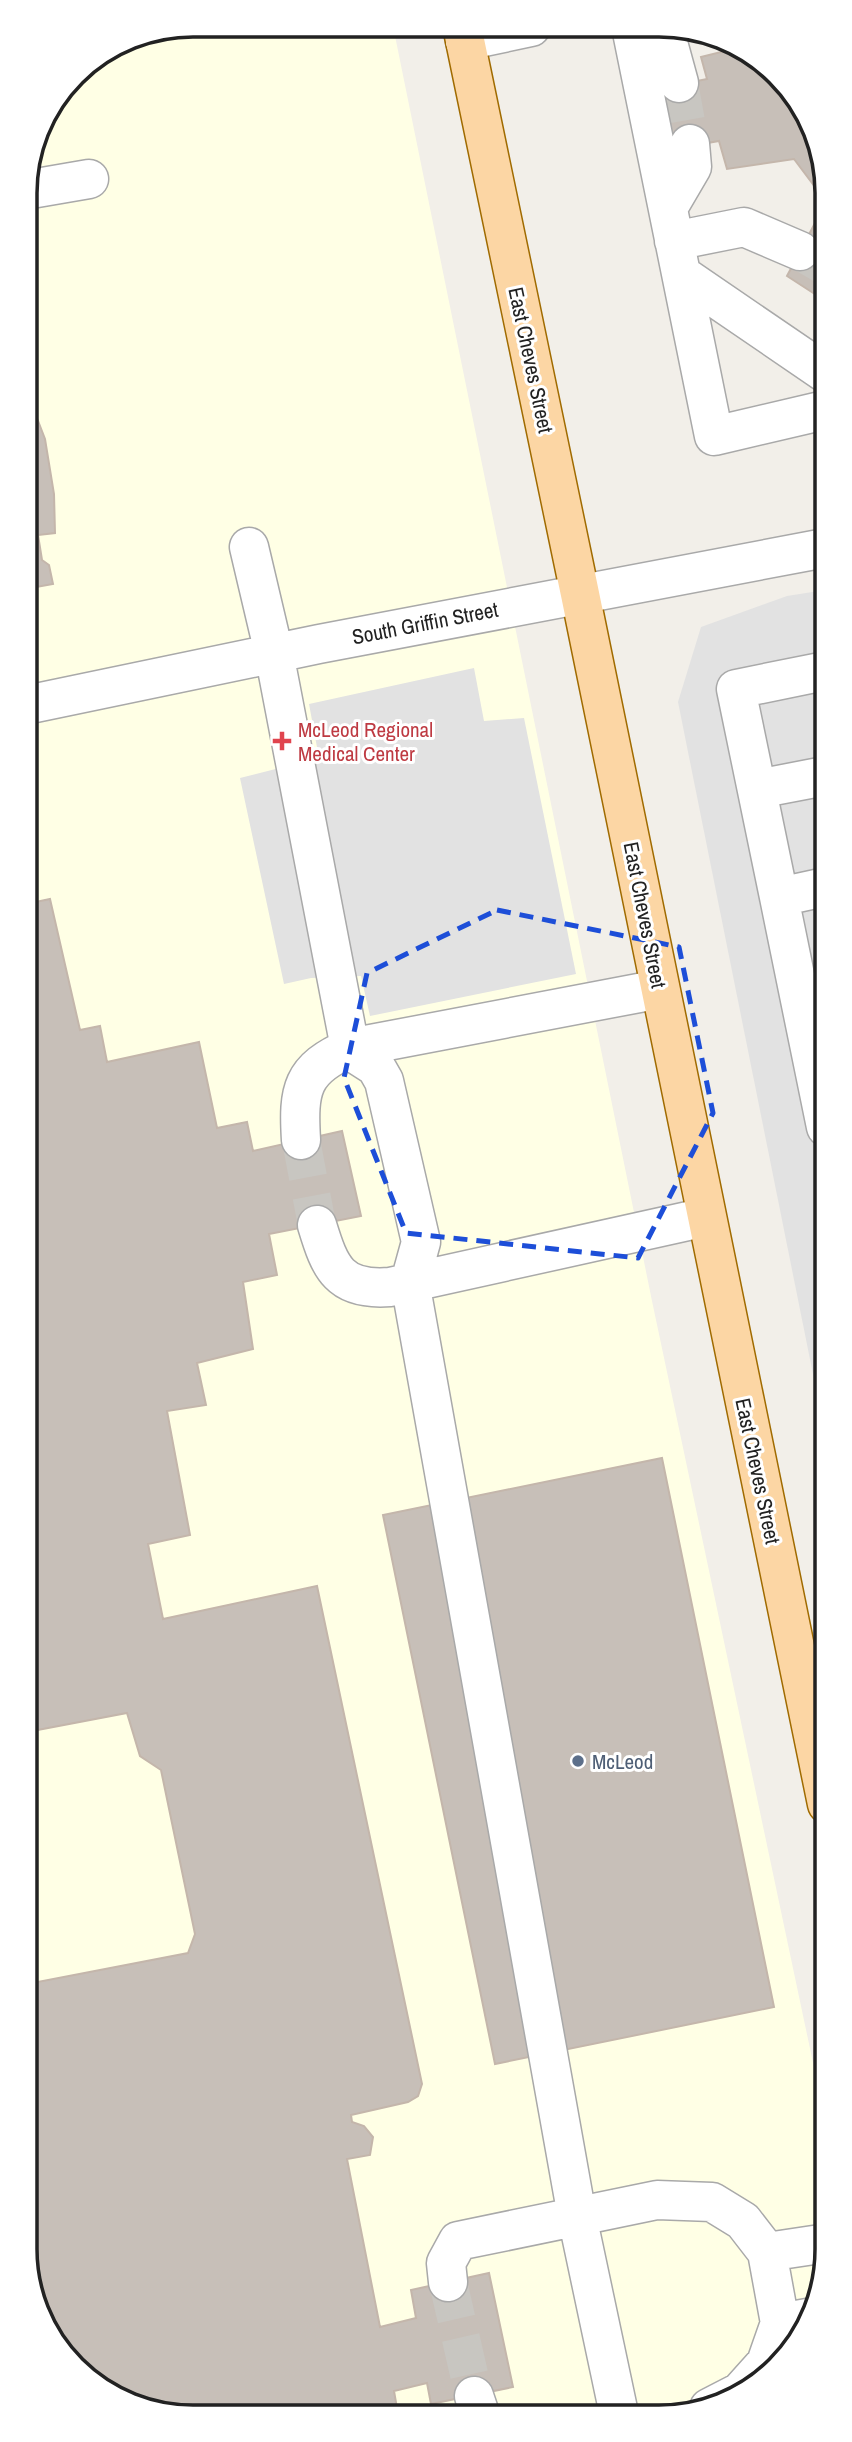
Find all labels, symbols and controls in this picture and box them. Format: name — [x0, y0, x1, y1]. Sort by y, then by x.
street label: East Cheves Street — [501, 284, 561, 436]
street label: South Griffin Street — [350, 595, 501, 651]
place label: McLeod Regional Medical Center — [298, 715, 433, 768]
marker: McLeod Regional Medical Center — [272, 731, 292, 751]
street label: East Cheves Street — [617, 839, 673, 991]
street label: East Cheves Street — [728, 1395, 788, 1547]
place label: McLeod — [592, 1747, 653, 1776]
marker: McLeod — [570, 1753, 586, 1769]

